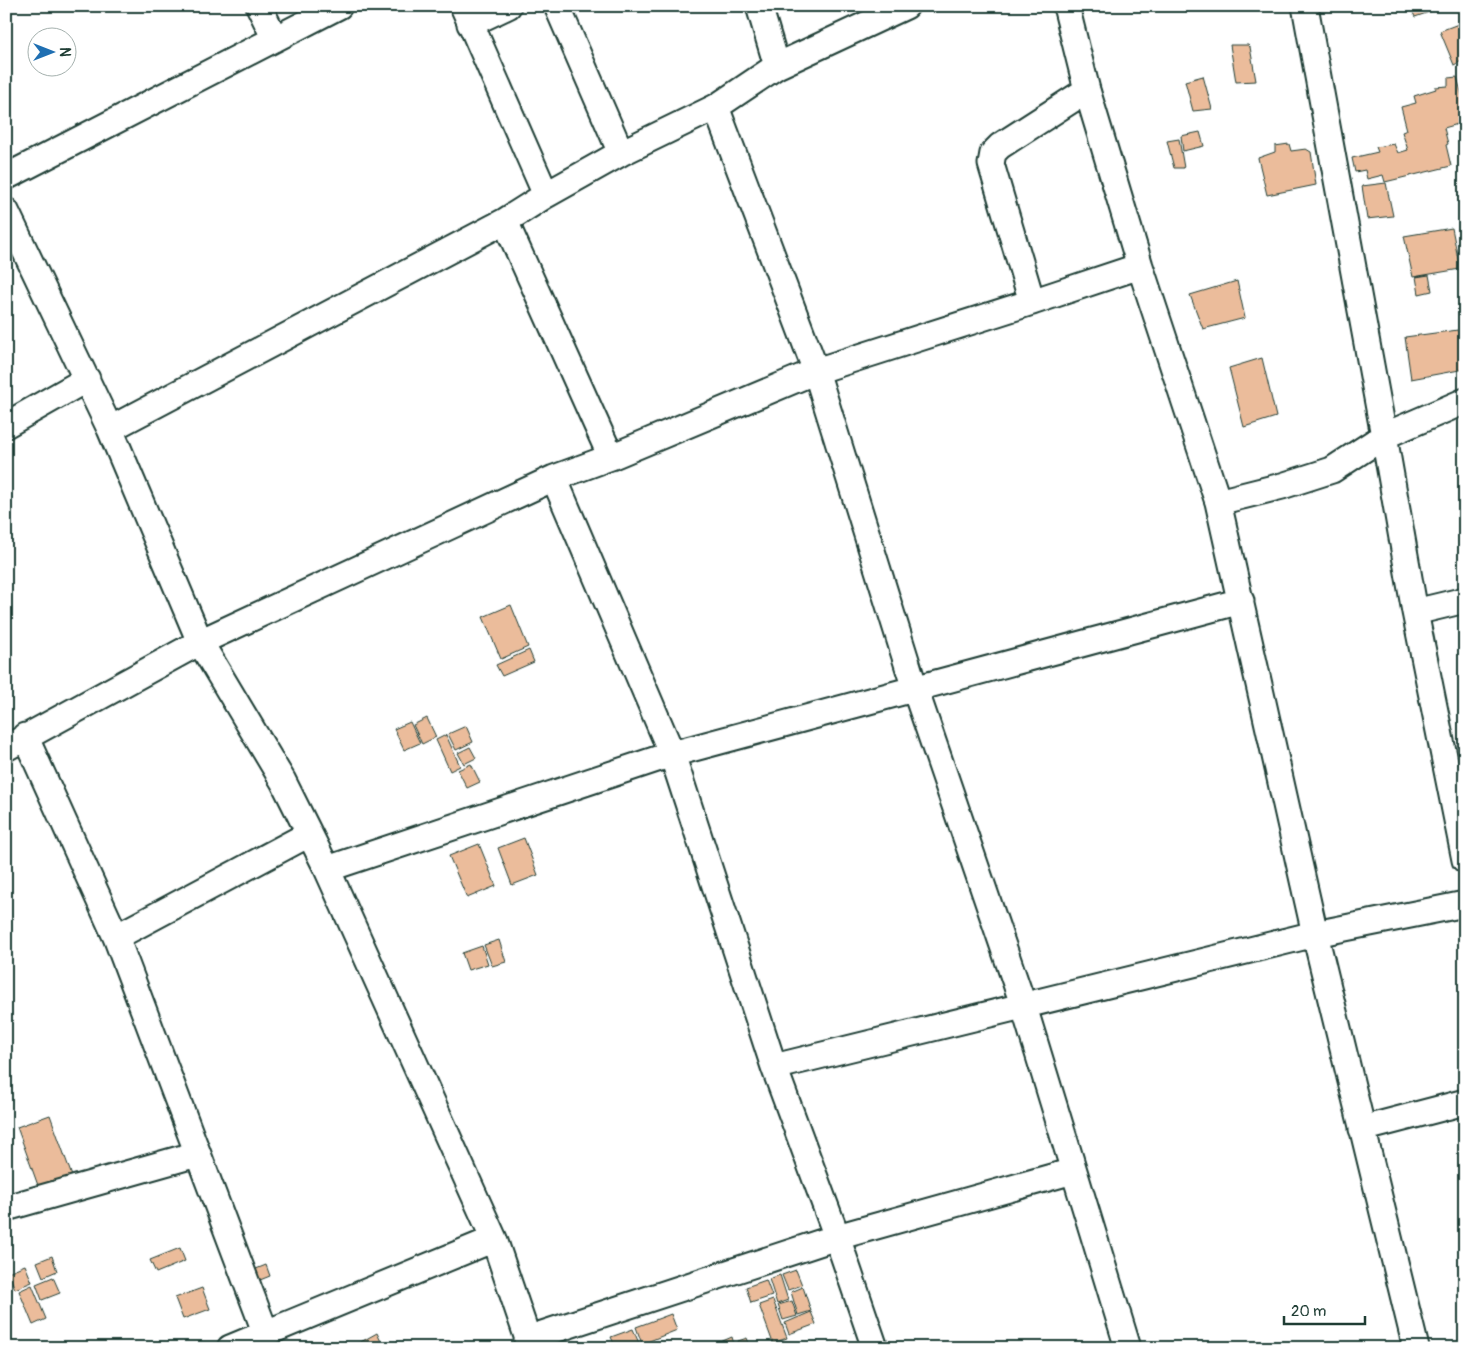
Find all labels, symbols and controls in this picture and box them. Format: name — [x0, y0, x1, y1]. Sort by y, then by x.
north arrow — [28, 28, 78, 78]
text: N — [56, 47, 73, 57]
scale bar — [1284, 1294, 1365, 1326]
text: 20 m — [1291, 1302, 1326, 1321]

